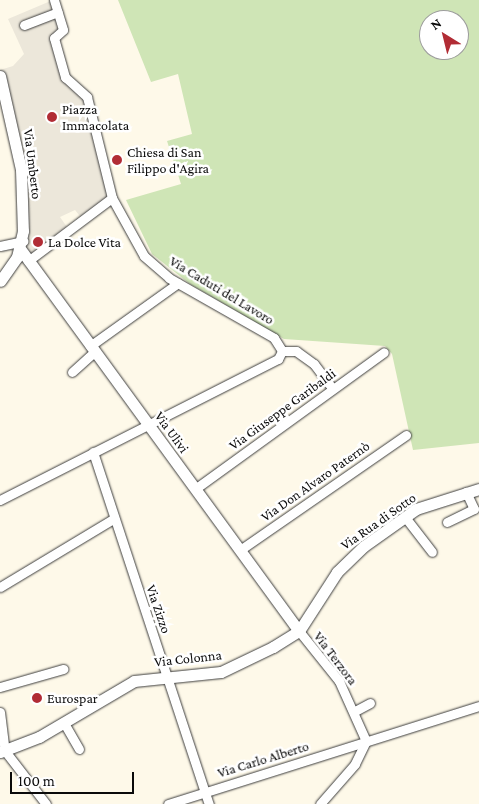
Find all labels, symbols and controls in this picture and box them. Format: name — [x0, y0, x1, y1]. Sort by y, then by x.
north arrow — [419, 10, 469, 60]
text: N — [427, 14, 444, 33]
place label: Piazza Immacolata — [62, 101, 129, 134]
marker: Piazza Immacolata — [46, 111, 58, 123]
street label: Via Umberto — [20, 128, 46, 200]
place label: Chiesa di San Filippo d'Agira — [127, 144, 209, 176]
marker: Chiesa di San Filippo d'Agira — [111, 154, 123, 166]
place label: La Dolce Vita — [48, 234, 121, 250]
marker: La Dolce Vita — [32, 236, 44, 248]
street label: Via Caduti del Lavoro — [167, 252, 277, 328]
street label: Via Giuseppe Garibaldi — [225, 365, 339, 453]
street label: Via Ulivi — [151, 408, 193, 456]
street label: Via Don Alvaro Paternò — [257, 437, 373, 525]
street label: Via Rua di Sotto — [337, 489, 419, 553]
street label: Via Zizzo — [143, 582, 175, 636]
street label: Via Terzora — [310, 628, 362, 688]
street label: Via Colonna — [153, 646, 223, 670]
place label: Eurospar — [47, 690, 98, 706]
marker: Eurospar — [31, 692, 43, 704]
street label: Via Carlo Alberto — [215, 737, 311, 781]
scale bar — [12, 762, 136, 794]
text: 100 m — [18, 773, 55, 789]

